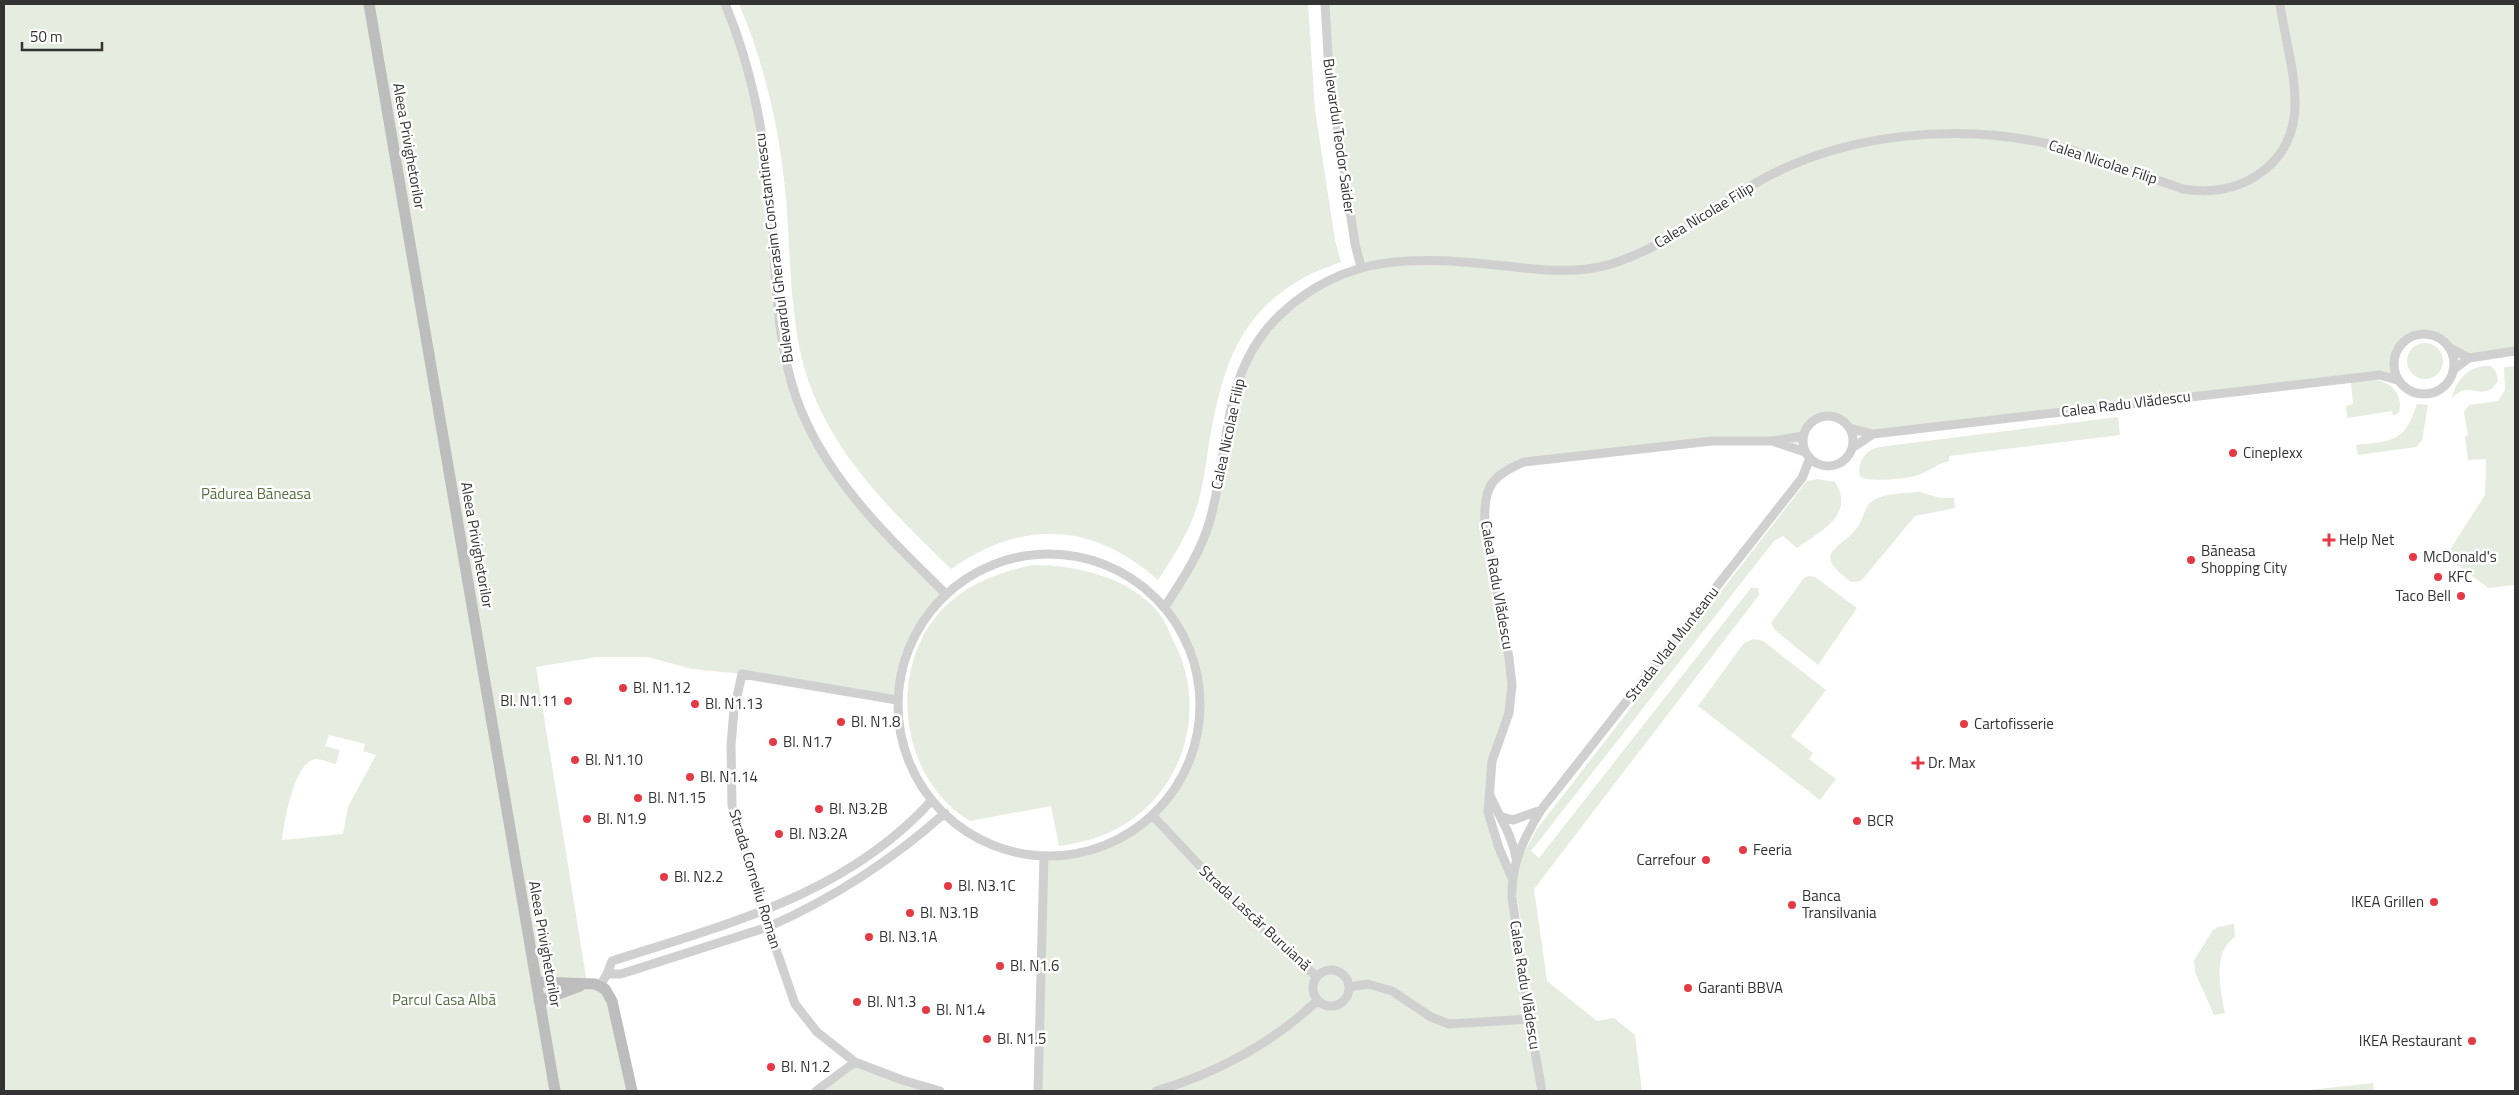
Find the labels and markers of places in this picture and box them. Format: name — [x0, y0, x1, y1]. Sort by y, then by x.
place label: Cineplexx — [2243, 441, 2303, 464]
marker: Cineplexx — [2227, 447, 2239, 459]
place label: Help Net — [2339, 528, 2395, 551]
marker: Help Net — [2323, 534, 2335, 546]
place label: Băneasa Shopping City — [2201, 539, 2287, 579]
place label: McDonald's — [2423, 545, 2497, 568]
marker: McDonald's — [2407, 551, 2419, 563]
marker: Băneasa Shopping City — [2185, 554, 2197, 566]
place label: KFC — [2448, 565, 2472, 588]
marker: KFC — [2432, 571, 2444, 583]
place label: Taco Bell — [2396, 584, 2451, 607]
marker: Taco Bell — [2455, 590, 2467, 602]
place label: Bl. N1.12 — [633, 676, 691, 699]
marker: Bl. N1.12 — [617, 682, 629, 694]
place label: Bl. N1.11 — [500, 689, 558, 712]
place label: Bl. N1.13 — [705, 692, 763, 715]
marker: Bl. N1.11 — [562, 695, 574, 707]
marker: Bl. N1.13 — [689, 698, 701, 710]
place label: Bl. N1.8 — [851, 710, 900, 733]
place label: Cartofisserie — [1974, 712, 2054, 735]
marker: Bl. N1.8 — [835, 716, 847, 728]
marker: Cartofisserie — [1958, 718, 1970, 730]
place label: Bl. N1.7 — [783, 730, 832, 753]
marker: Bl. N1.7 — [767, 736, 779, 748]
place label: Bl. N1.10 — [585, 748, 643, 771]
place label: Dr. Max — [1928, 751, 1976, 774]
marker: Bl. N1.10 — [569, 754, 581, 766]
marker: Dr. Max — [1912, 757, 1924, 769]
place label: Bl. N1.14 — [700, 765, 758, 788]
marker: Bl. N1.14 — [684, 771, 696, 783]
place label: Bl. N1.15 — [648, 786, 706, 809]
marker: Bl. N1.15 — [632, 792, 644, 804]
place label: Bl. N3.2B — [829, 797, 888, 820]
marker: Bl. N3.2B — [813, 803, 825, 815]
place label: Bl. N1.9 — [597, 807, 646, 830]
place label: BCR — [1867, 809, 1894, 832]
marker: Bl. N1.9 — [581, 813, 593, 825]
marker: BCR — [1851, 815, 1863, 827]
place label: Bl. N3.2A — [789, 822, 847, 845]
marker: Bl. N3.2A — [773, 828, 785, 840]
place label: Feeria — [1753, 838, 1792, 861]
marker: Feeria — [1737, 844, 1749, 856]
place label: Carrefour — [1637, 848, 1696, 871]
marker: Carrefour — [1700, 854, 1712, 866]
place label: Bl. N2.2 — [674, 865, 723, 888]
marker: Bl. N2.2 — [658, 871, 670, 883]
place label: Bl. N3.1C — [958, 874, 1016, 897]
marker: Bl. N3.1C — [942, 880, 954, 892]
place label: Banca Transilvania — [1802, 884, 1877, 924]
place label: IKEA Grillen — [2351, 890, 2424, 913]
marker: IKEA Grillen — [2428, 896, 2440, 908]
marker: Banca Transilvania — [1786, 899, 1798, 911]
place label: Bl. N3.1B — [920, 901, 979, 924]
marker: Bl. N3.1B — [904, 907, 916, 919]
place label: Bl. N3.1A — [879, 925, 937, 948]
marker: Bl. N3.1A — [863, 931, 875, 943]
place label: Bl. N1.6 — [1010, 954, 1059, 977]
marker: Bl. N1.6 — [994, 960, 1006, 972]
place label: Garanti BBVA — [1698, 976, 1783, 999]
marker: Garanti BBVA — [1682, 982, 1694, 994]
place label: Bl. N1.3 — [867, 990, 916, 1013]
marker: Bl. N1.3 — [851, 996, 863, 1008]
place label: Bl. N1.4 — [936, 998, 985, 1021]
marker: Bl. N1.4 — [920, 1004, 932, 1016]
place label: Bl. N1.5 — [997, 1027, 1046, 1050]
place label: IKEA Restaurant — [2359, 1029, 2463, 1052]
marker: Bl. N1.5 — [981, 1033, 993, 1045]
marker: IKEA Restaurant — [2466, 1035, 2478, 1047]
place label: Bl. N1.2 — [781, 1055, 830, 1078]
marker: Bl. N1.2 — [765, 1061, 777, 1073]

